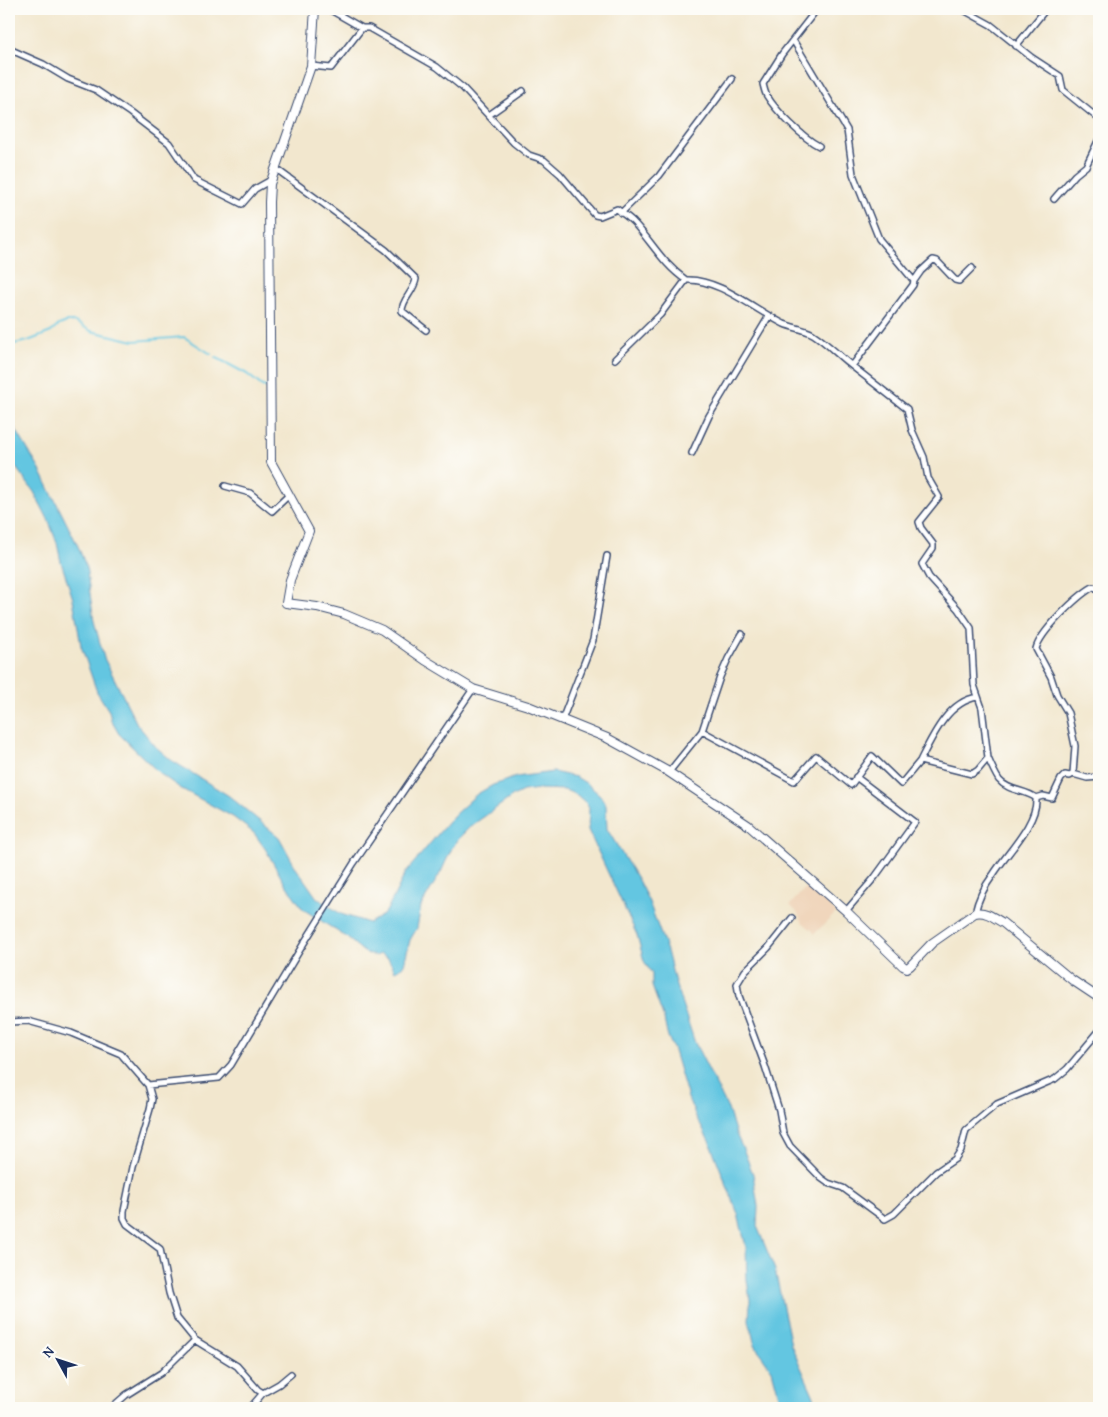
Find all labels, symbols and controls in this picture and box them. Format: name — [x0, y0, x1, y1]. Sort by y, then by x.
north arrow — [32, 1334, 82, 1384]
text: N — [37, 1341, 59, 1362]

